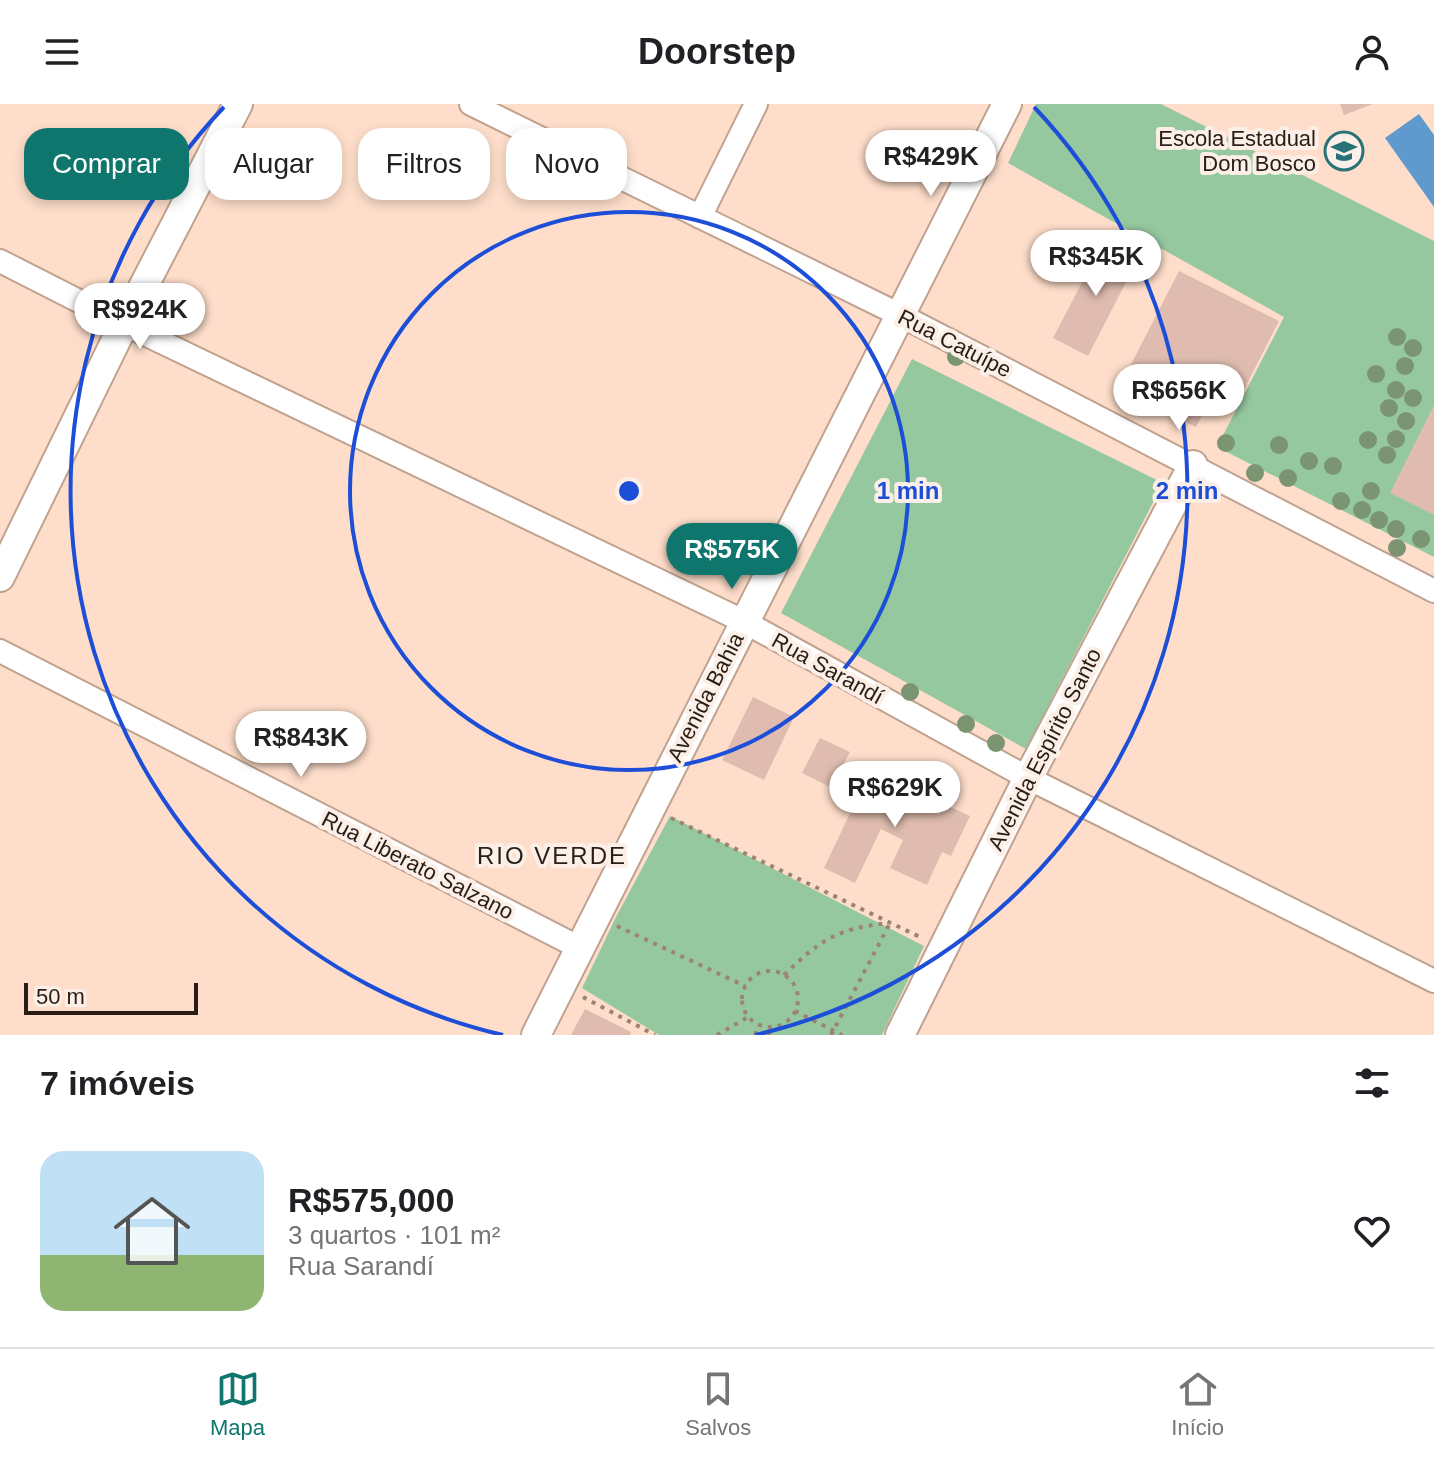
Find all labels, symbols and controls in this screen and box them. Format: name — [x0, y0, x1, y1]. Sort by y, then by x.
icon: menu — [40, 30, 84, 74]
icon: person — [1350, 30, 1394, 74]
text: Doorstep — [638, 31, 796, 72]
place label: Escola Estadual Dom Bosco — [1158, 126, 1316, 176]
chip: Comprar — [24, 128, 189, 200]
chip: Alugar — [205, 128, 342, 200]
chip: Filtros — [358, 128, 490, 200]
chip: Novo — [506, 128, 627, 200]
pin: R$429K — [866, 130, 996, 198]
school or university icon: Escola Estadual Dom Bosco — [1323, 130, 1365, 172]
text: R$429K — [883, 141, 979, 171]
pin: R$345K — [1031, 230, 1161, 298]
text: R$345K — [1048, 241, 1144, 271]
pin: R$924K — [75, 283, 205, 351]
text: R$924K — [92, 294, 188, 324]
street label: Rua Catuípe — [894, 304, 1015, 383]
pin: R$656K — [1114, 364, 1244, 432]
text: R$656K — [1131, 375, 1227, 405]
centre of rings — [615, 477, 643, 505]
text: 1 min — [877, 477, 939, 504]
text: 2 min — [1156, 477, 1218, 504]
pin: R$575K — [667, 523, 797, 591]
text: R$575K — [684, 534, 780, 564]
street label: Avenida Bahia — [662, 628, 749, 766]
street label: Rua Sarandí — [768, 628, 888, 709]
street label: Avenida Espírito Santo — [983, 644, 1106, 854]
pin: R$843K — [236, 711, 366, 779]
text: R$843K — [253, 722, 349, 752]
pin: R$629K — [830, 761, 960, 829]
text: R$629K — [847, 772, 943, 802]
street label: Rua Liberato Salzano — [318, 806, 518, 925]
district label: RIO VERDE — [477, 842, 627, 869]
scale bar — [24, 979, 198, 1015]
text: 50 m — [36, 984, 85, 1009]
icon: filters — [1350, 1061, 1394, 1105]
text: 7 imóveis — [40, 1064, 195, 1102]
text: R$575,000 — [288, 1181, 454, 1219]
icon: home — [104, 1183, 200, 1279]
icon: heart — [1350, 1209, 1394, 1253]
text: 3 quartos · 101 m² — [288, 1220, 500, 1250]
text: Rua Sarandí — [288, 1251, 434, 1281]
tab: Mapa — [210, 1367, 265, 1441]
tab: Salvos — [685, 1367, 751, 1441]
tab: Início — [1171, 1367, 1224, 1441]

